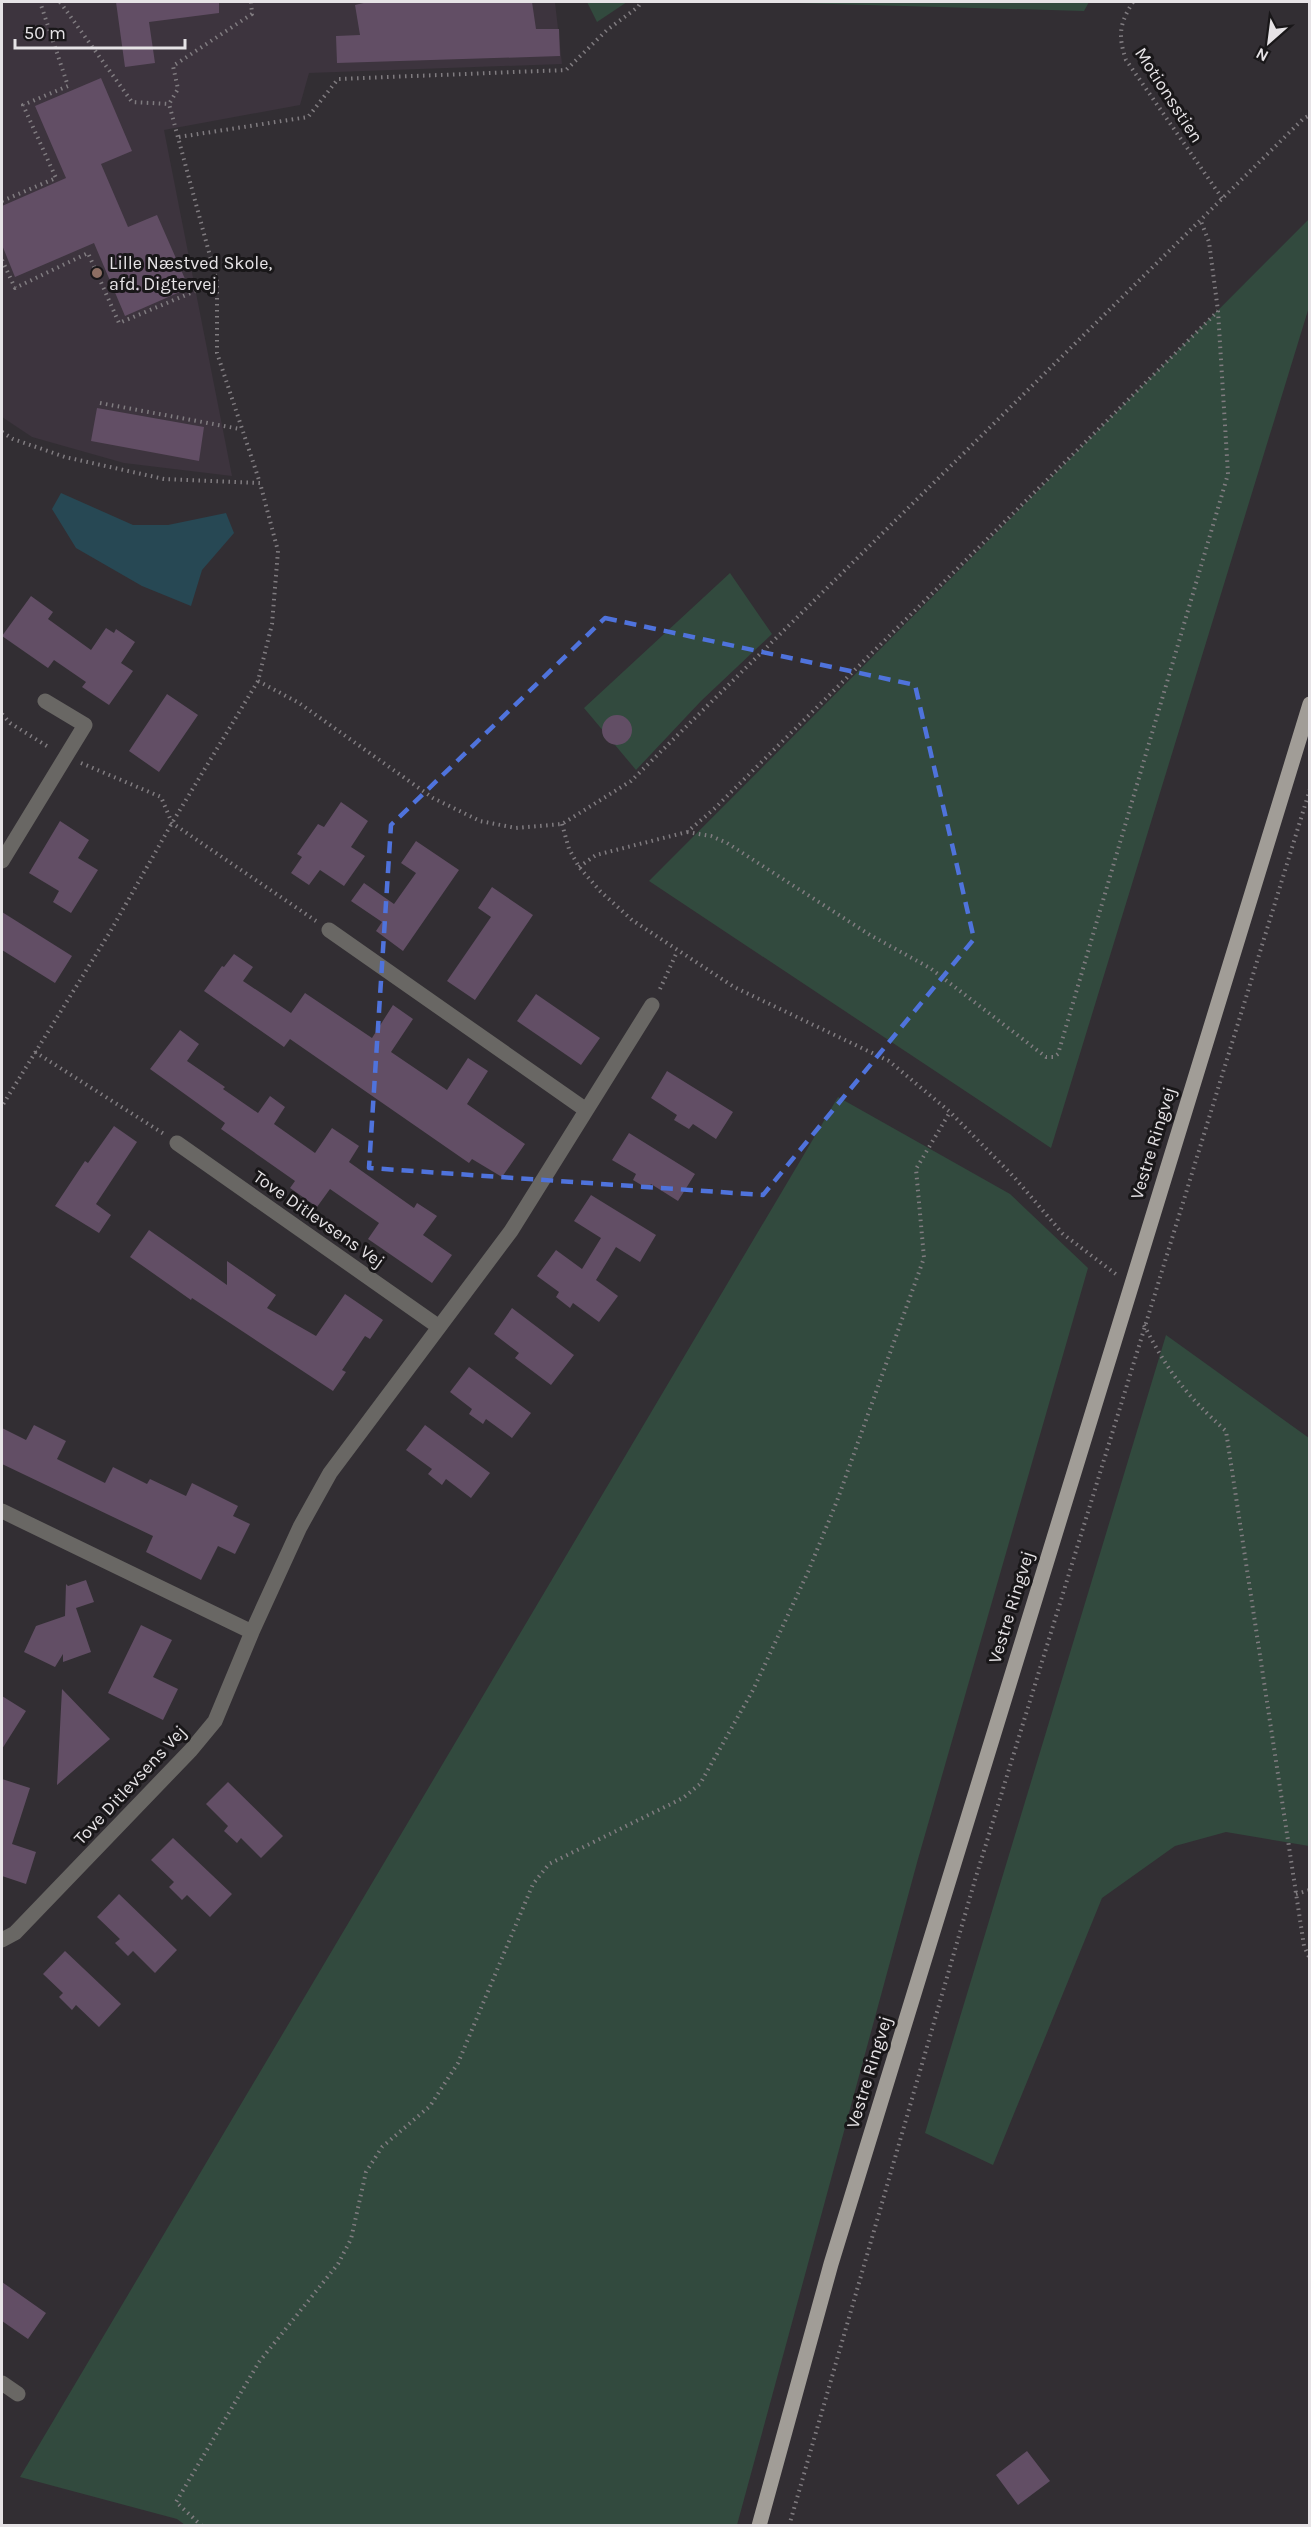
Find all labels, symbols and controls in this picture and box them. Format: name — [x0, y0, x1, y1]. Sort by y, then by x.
scale bar — [15, 12, 184, 50]
north arrow — [1239, 12, 1299, 72]
text: 50 m — [24, 22, 66, 44]
street label: Motionsstien — [1130, 43, 1208, 147]
text: N — [1253, 44, 1272, 66]
place label: Lille Næstved Skole, afd. Digtervej — [109, 252, 273, 295]
marker: Lille Næstved Skole, afd. Digtervej — [90, 266, 104, 280]
street label: Vestre Ringvej — [1125, 1084, 1181, 1202]
street label: Tove Ditlevsens Vej — [249, 1166, 389, 1272]
street label: Vestre Ringvej — [983, 1548, 1039, 1666]
street label: Tove Ditlevsens Vej — [69, 1721, 191, 1849]
street label: Vestre Ringvej — [841, 2013, 897, 2131]

